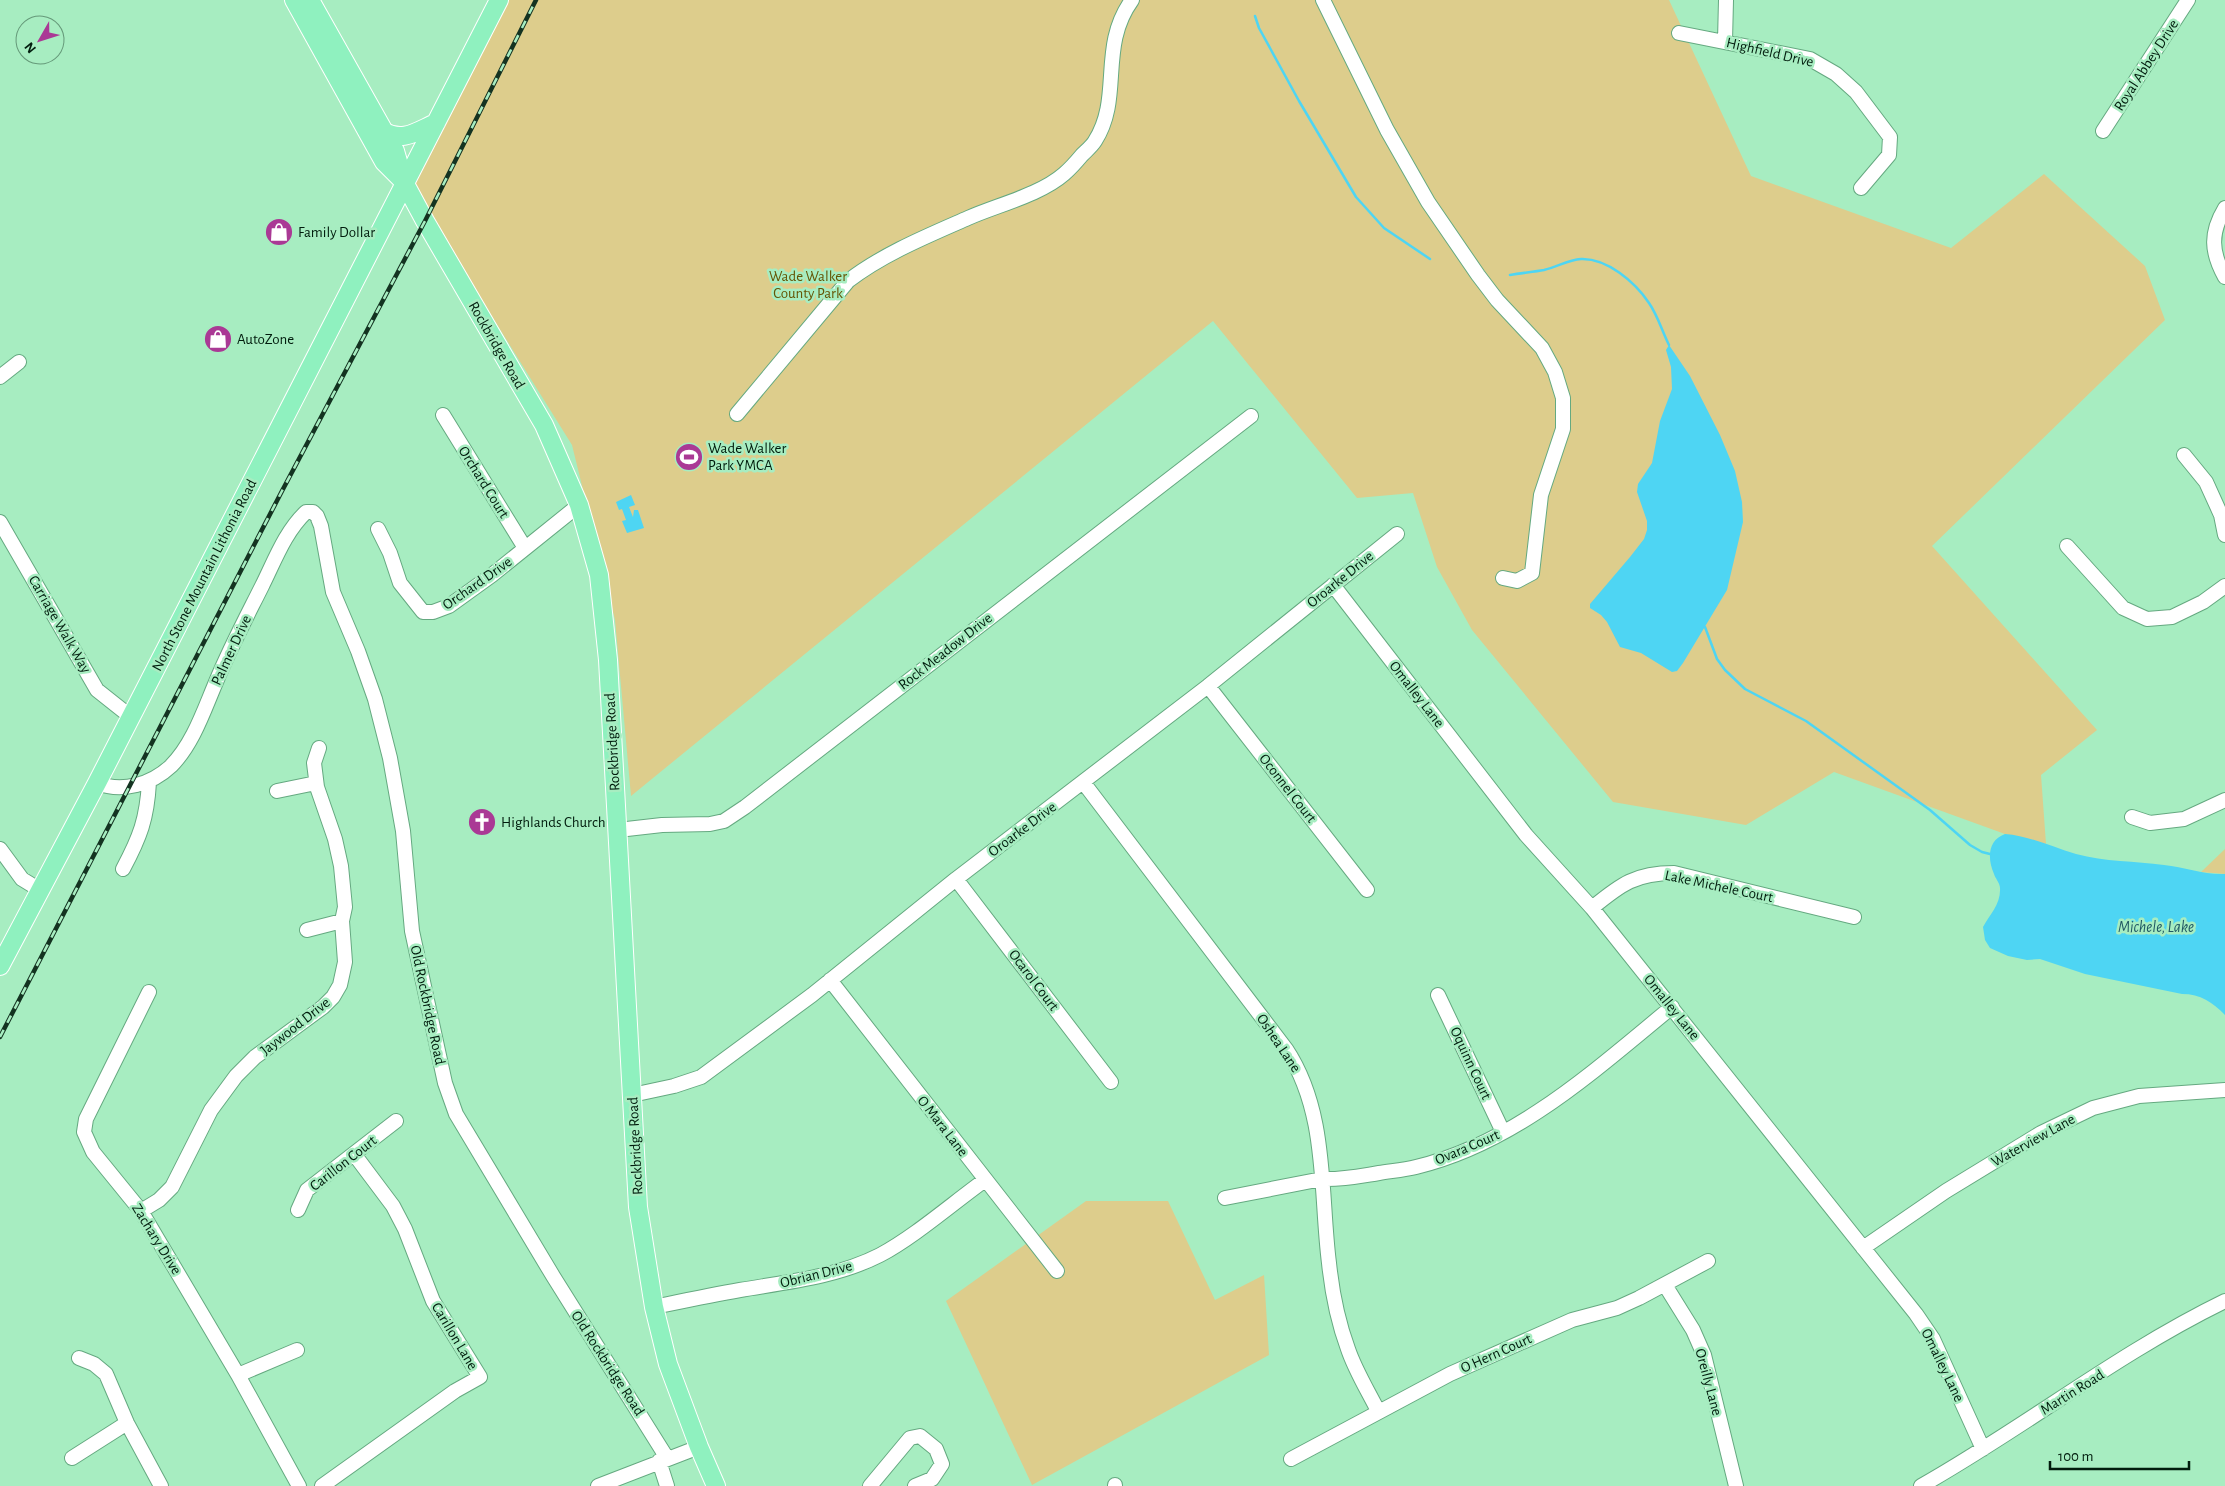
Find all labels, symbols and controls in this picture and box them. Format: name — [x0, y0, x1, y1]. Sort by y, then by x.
north arrow — [15, 15, 65, 65]
street label: Royal Abbey Drive — [2111, 17, 2181, 114]
street label: Highfield Drive — [1725, 35, 1815, 70]
text: N — [22, 39, 39, 56]
shop icon: Family Dollar — [264, 217, 294, 247]
place label: Family Dollar — [298, 225, 375, 240]
park label: Wade Walker County Park — [769, 269, 847, 301]
street label: Rockbridge Road — [466, 299, 528, 392]
shop icon: AutoZone — [203, 324, 233, 354]
place label: AutoZone — [237, 332, 294, 347]
place label: Wade Walker Park YMCA — [708, 441, 786, 473]
sports icon: Wade Walker Park YMCA — [674, 442, 704, 472]
street label: Orchard Court — [456, 444, 512, 521]
street label: North Stone Mountain Lithonia Road — [149, 477, 260, 674]
street label: Oroarke Drive — [1304, 548, 1376, 611]
street label: Orchard Drive — [440, 554, 515, 613]
street label: Carriage Walk Way — [26, 573, 94, 676]
street label: Rock Meadow Drive — [896, 610, 995, 692]
street label: Palmer Drive — [209, 613, 254, 688]
street label: Omalley Lane — [1386, 658, 1447, 730]
street label: Rockbridge Road — [602, 692, 623, 791]
street label: Oconnel Court — [1256, 751, 1319, 826]
street label: Oroarke Drive — [986, 799, 1059, 860]
church icon: Highlands Church — [467, 807, 497, 837]
place label: Highlands Church — [501, 815, 606, 830]
street label: Lake Michele Court — [1663, 868, 1775, 905]
water label: Michele, Lake — [2118, 919, 2194, 935]
street label: Old Rockbridge Road — [408, 944, 448, 1066]
street label: Ocarol Court — [1006, 947, 1061, 1014]
street label: Omalley Lane — [1641, 972, 1702, 1043]
street label: Jaywood Drive — [258, 995, 333, 1058]
street label: Oshea Lane — [1254, 1011, 1304, 1075]
street label: Oquinn Court — [1447, 1025, 1494, 1102]
street label: O Mara Lane — [914, 1093, 971, 1159]
street label: Rockbridge Road — [625, 1096, 646, 1195]
street label: Waterview Lane — [1989, 1111, 2078, 1170]
street label: Ovara Court — [1433, 1127, 1502, 1168]
street label: Carillon Court — [307, 1133, 380, 1194]
street label: Zachary Drive — [129, 1201, 184, 1277]
street label: Obrian Drive — [779, 1258, 854, 1291]
street label: Carillon Lane — [429, 1300, 481, 1373]
street label: Old Rockbridge Road — [568, 1308, 647, 1419]
street label: Omalley Lane — [1918, 1326, 1967, 1404]
street label: O Hern Court — [1458, 1331, 1534, 1376]
street label: Oreilly Lane — [1692, 1347, 1725, 1417]
street label: Martin Road — [2038, 1367, 2107, 1418]
scale bar — [2050, 1438, 2189, 1470]
text: 100 m — [2058, 1449, 2093, 1464]

